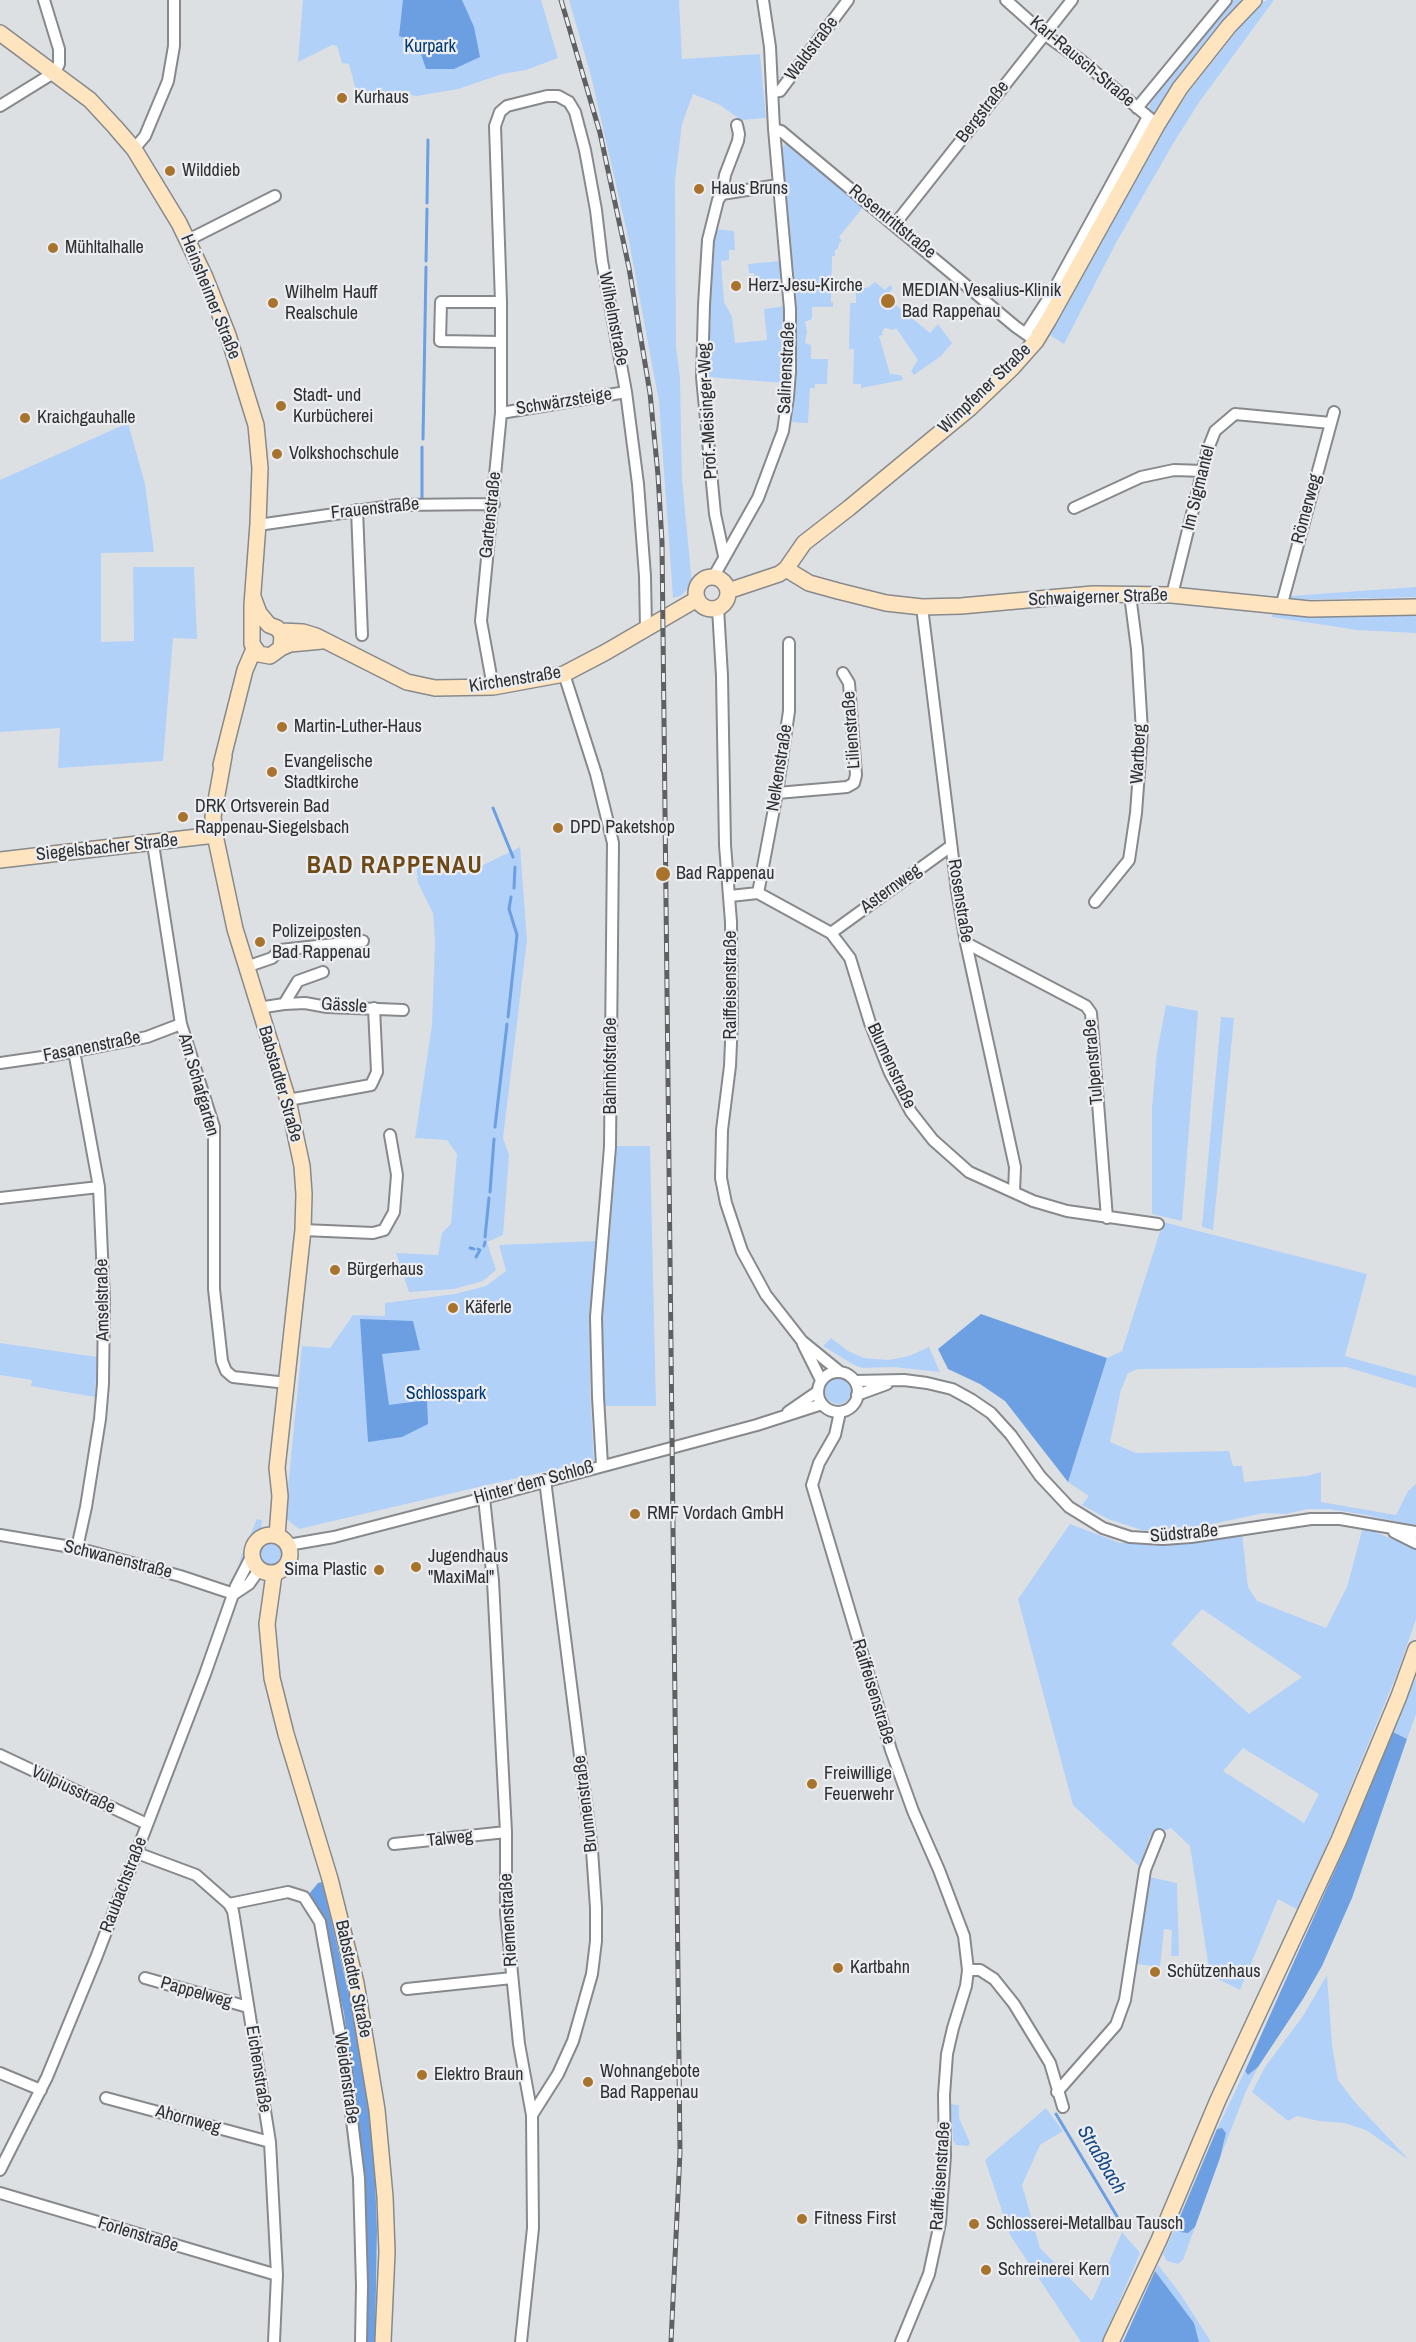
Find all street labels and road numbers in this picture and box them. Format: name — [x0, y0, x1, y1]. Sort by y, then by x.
street label: Karl-Rausch-Straße — [1025, 12, 1139, 112]
street label: Waldstraße — [781, 13, 843, 85]
street label: Bergstraße — [952, 77, 1014, 147]
street label: Rosentrittstraße — [844, 180, 940, 264]
street label: Heinsheimer Straße — [175, 231, 245, 363]
street label: Wilhelmstraße — [593, 270, 633, 368]
street label: Salinenstraße — [774, 322, 800, 414]
street label: Wimpfener Straße — [934, 339, 1036, 439]
street label: Prof.-Meisinger-Weg — [694, 342, 722, 480]
street label: Schwärzsteige — [515, 384, 613, 420]
street label: Im Sigmantel — [1178, 443, 1220, 533]
street label: Gartenstraße — [476, 471, 506, 559]
street label: Römerweg — [1287, 472, 1327, 546]
street label: Frauenstraße — [330, 494, 420, 524]
street label: Schwaigerner Straße — [1028, 585, 1168, 611]
street label: Kirchenstraße — [468, 662, 562, 698]
street label: Lilienstraße — [839, 690, 865, 770]
street label: Nelkenstraße — [762, 723, 798, 813]
street label: Wartberg — [1127, 723, 1151, 785]
street label: Siegelsbacher Straße — [35, 830, 179, 866]
street label: Rosenstraße — [943, 858, 977, 944]
street label: Asternweg — [856, 860, 926, 918]
street label: Raiffeisenstraße — [720, 931, 742, 1039]
street label: Gässle — [320, 994, 368, 1018]
street label: Bahnhofstraße — [600, 1018, 622, 1114]
street label: Tulpenstraße — [1080, 1018, 1108, 1106]
street label: Blumenstraße — [862, 1020, 920, 1112]
street label: Babstadter Straße — [253, 1023, 307, 1145]
street label: Fasanenstraße — [42, 1027, 142, 1067]
street label: Am Schafgarten — [173, 1031, 223, 1139]
street label: Amselstraße — [91, 1258, 115, 1342]
street label: Hinter dem Schloß — [472, 1457, 596, 1509]
street label: Südstraße — [1149, 1520, 1219, 1548]
street label: Schwanenstraße — [62, 1536, 174, 1584]
street label: Raiffeisenstraße — [847, 1637, 899, 1747]
street label: Brunnenstraße — [569, 1754, 603, 1854]
street label: Vulpiusstraße — [27, 1761, 119, 1819]
street label: Talweg — [426, 1826, 474, 1852]
street label: Raubachstraße — [96, 1834, 152, 1936]
street label: Riemenstraße — [496, 1873, 522, 1967]
street label: Babstadter Straße — [330, 1918, 376, 2040]
street label: Pappelweg — [158, 1973, 234, 2013]
street label: Eichenstraße — [240, 2024, 276, 2114]
street label: Weidenstraße — [329, 2031, 363, 2125]
street label: Ahornweg — [153, 2101, 223, 2139]
street label: Raiffeisenstraße — [926, 2121, 956, 2231]
street label: Forlenstraße — [95, 2213, 181, 2257]

